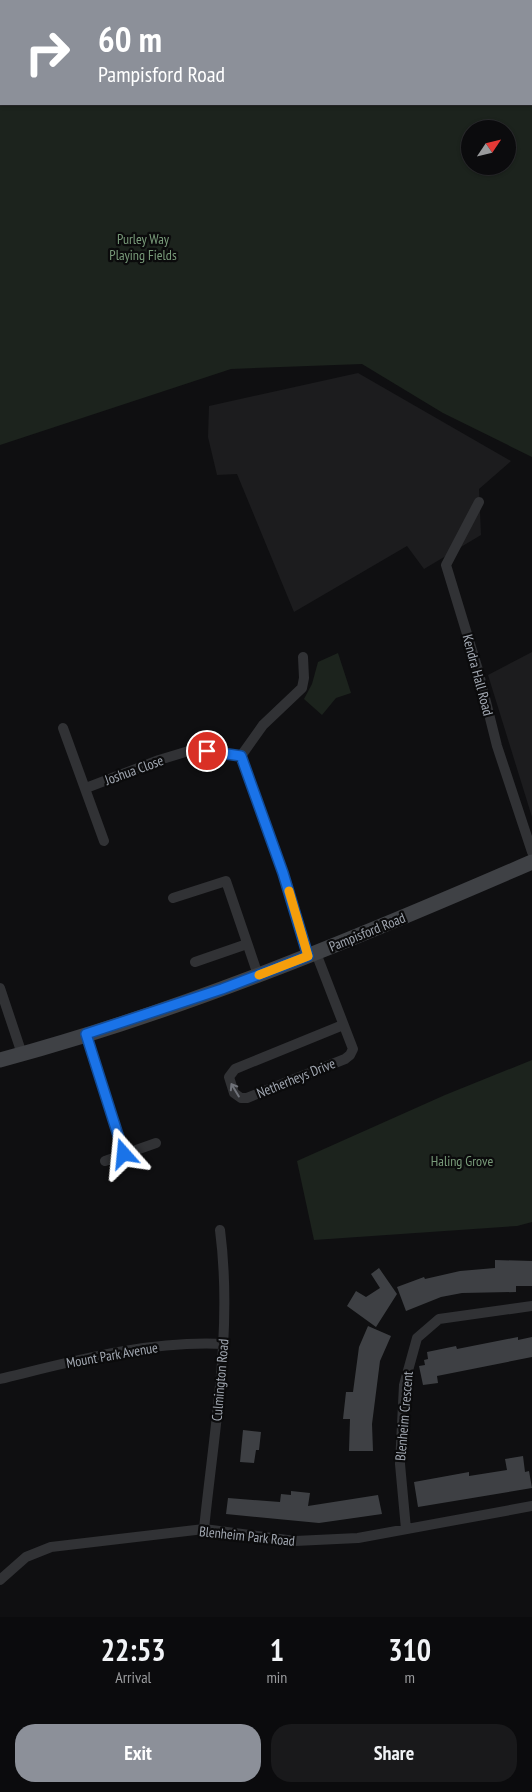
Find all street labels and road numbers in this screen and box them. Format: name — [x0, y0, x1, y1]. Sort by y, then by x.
street label: Kendra Hall Road — [459, 632, 497, 718]
street label: Joshua Close — [101, 751, 166, 789]
street label: Pampisford Road — [326, 909, 408, 955]
street label: Netherheys Drive — [254, 1054, 338, 1102]
street label: Mount Park Avenue — [65, 1338, 159, 1372]
street label: Culmington Road — [207, 1338, 233, 1422]
street label: Blenheim Crescent — [391, 1370, 417, 1462]
street label: Blenheim Park Road — [198, 1522, 296, 1550]

